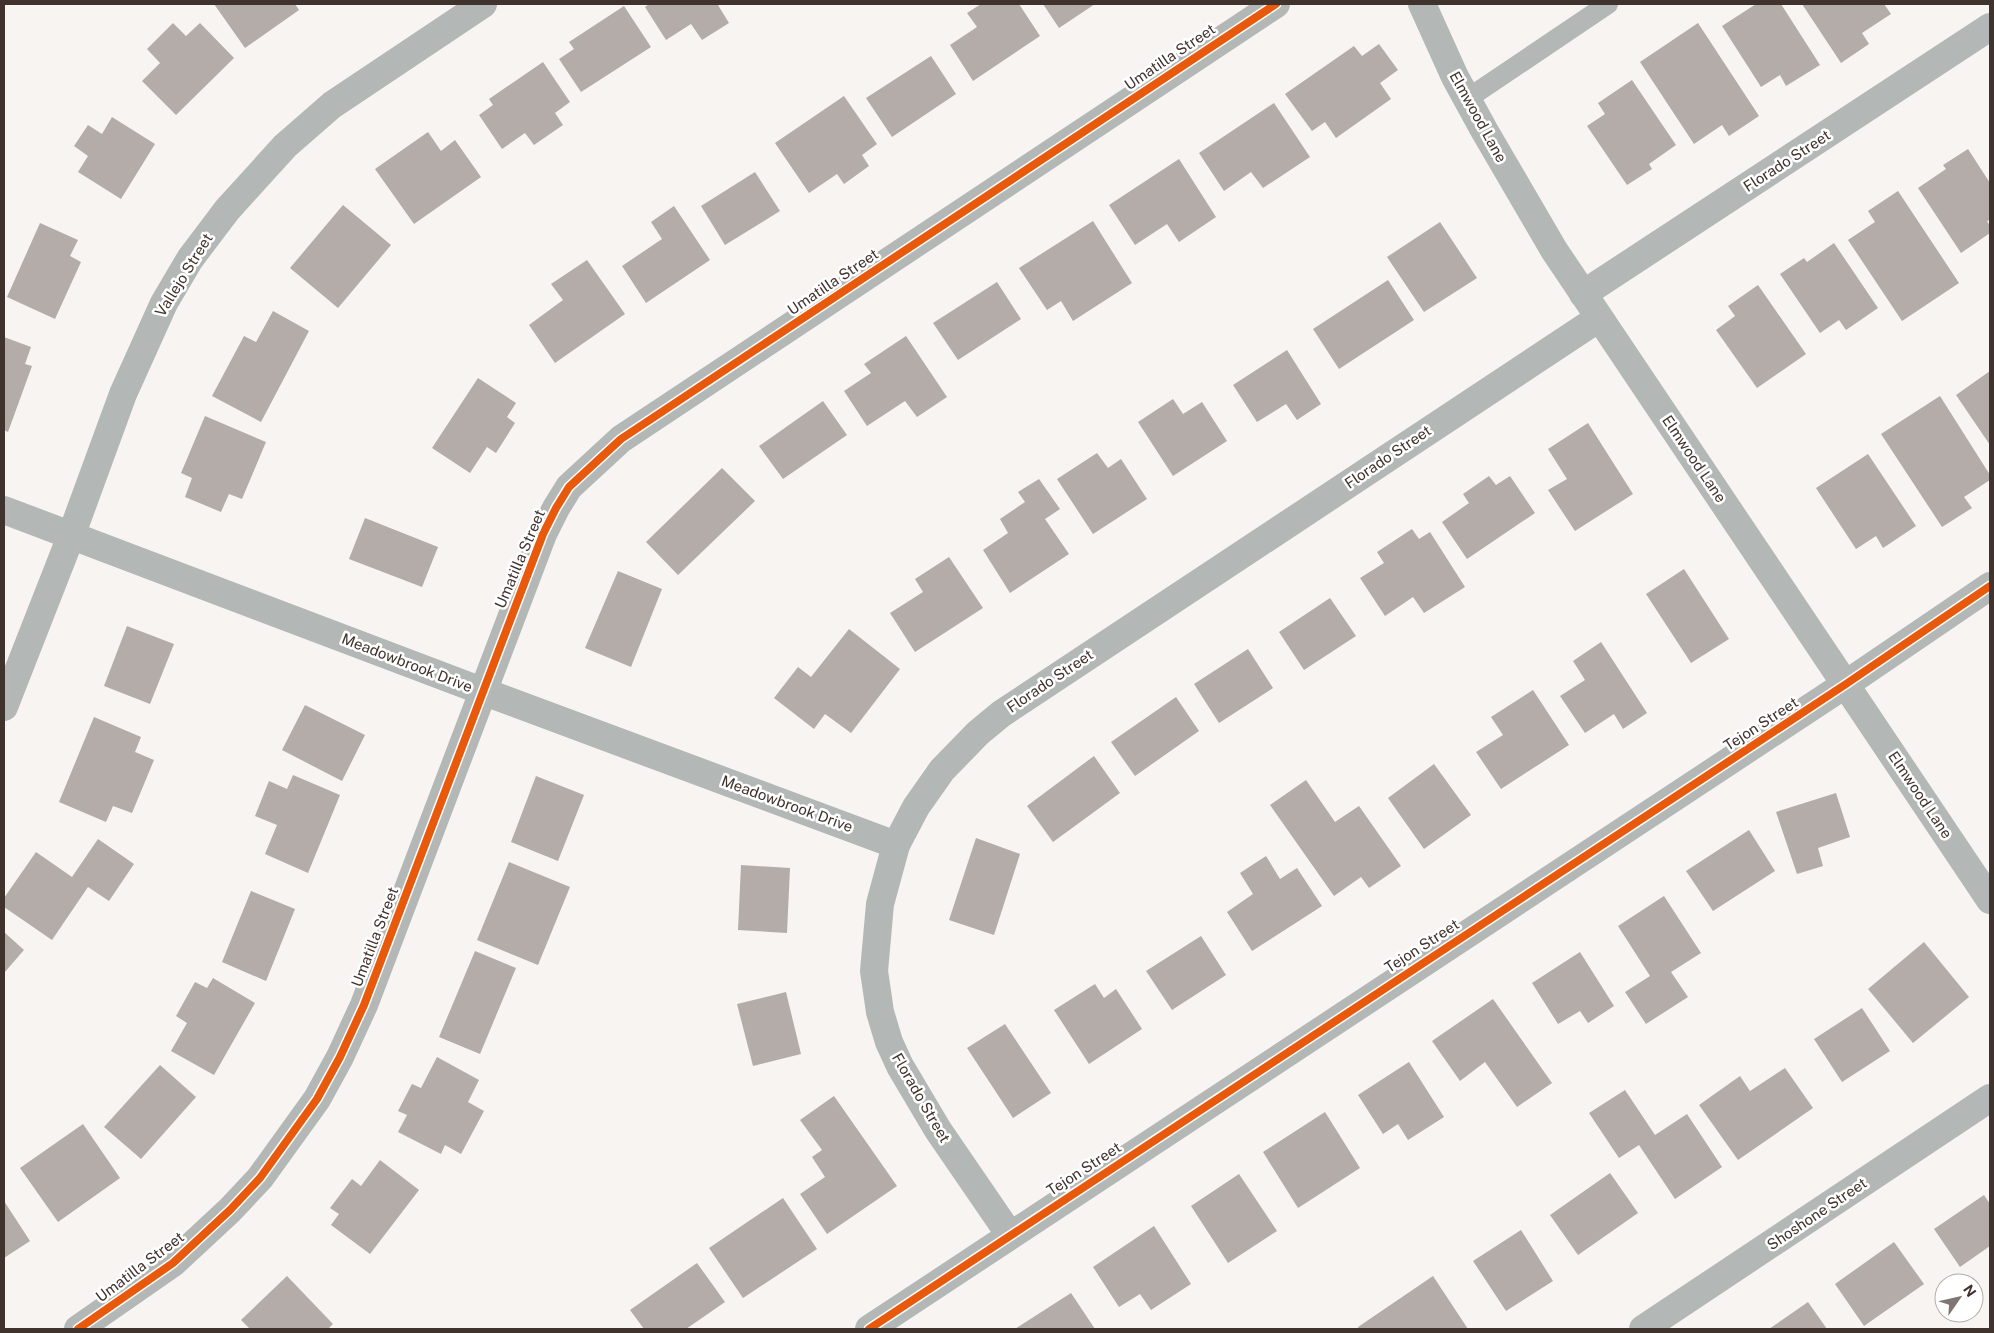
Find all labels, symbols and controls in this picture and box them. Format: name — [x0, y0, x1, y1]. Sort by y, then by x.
street label: Umatilla Street — [1121, 20, 1218, 93]
street label: Elmwood Lane — [1446, 68, 1510, 165]
street label: Florado Street — [1740, 126, 1834, 195]
street label: Vallejo Street — [151, 230, 216, 319]
street label: Umatilla Street — [784, 245, 881, 318]
street label: Elmwood Lane — [1659, 412, 1730, 505]
street label: Florado Street — [1341, 421, 1434, 492]
street label: Umatilla Street — [491, 507, 548, 611]
street label: Meadowbrook Drive — [339, 630, 475, 695]
street label: Florado Street — [1003, 645, 1096, 716]
street label: Tejon Street — [1720, 693, 1801, 754]
street label: Elmwood Lane — [1885, 748, 1956, 841]
street label: Meadowbrook Drive — [719, 772, 855, 835]
street label: Umatilla Street — [348, 884, 401, 989]
street label: Tejon Street — [1381, 915, 1462, 976]
street label: Florado Street — [889, 1050, 954, 1146]
street label: Tejon Street — [1043, 1138, 1124, 1199]
street label: Shoshone Street — [1764, 1174, 1870, 1253]
street label: Umatilla Street — [92, 1228, 187, 1305]
north arrow — [1934, 1273, 1984, 1323]
text: N — [1960, 1282, 1979, 1300]

